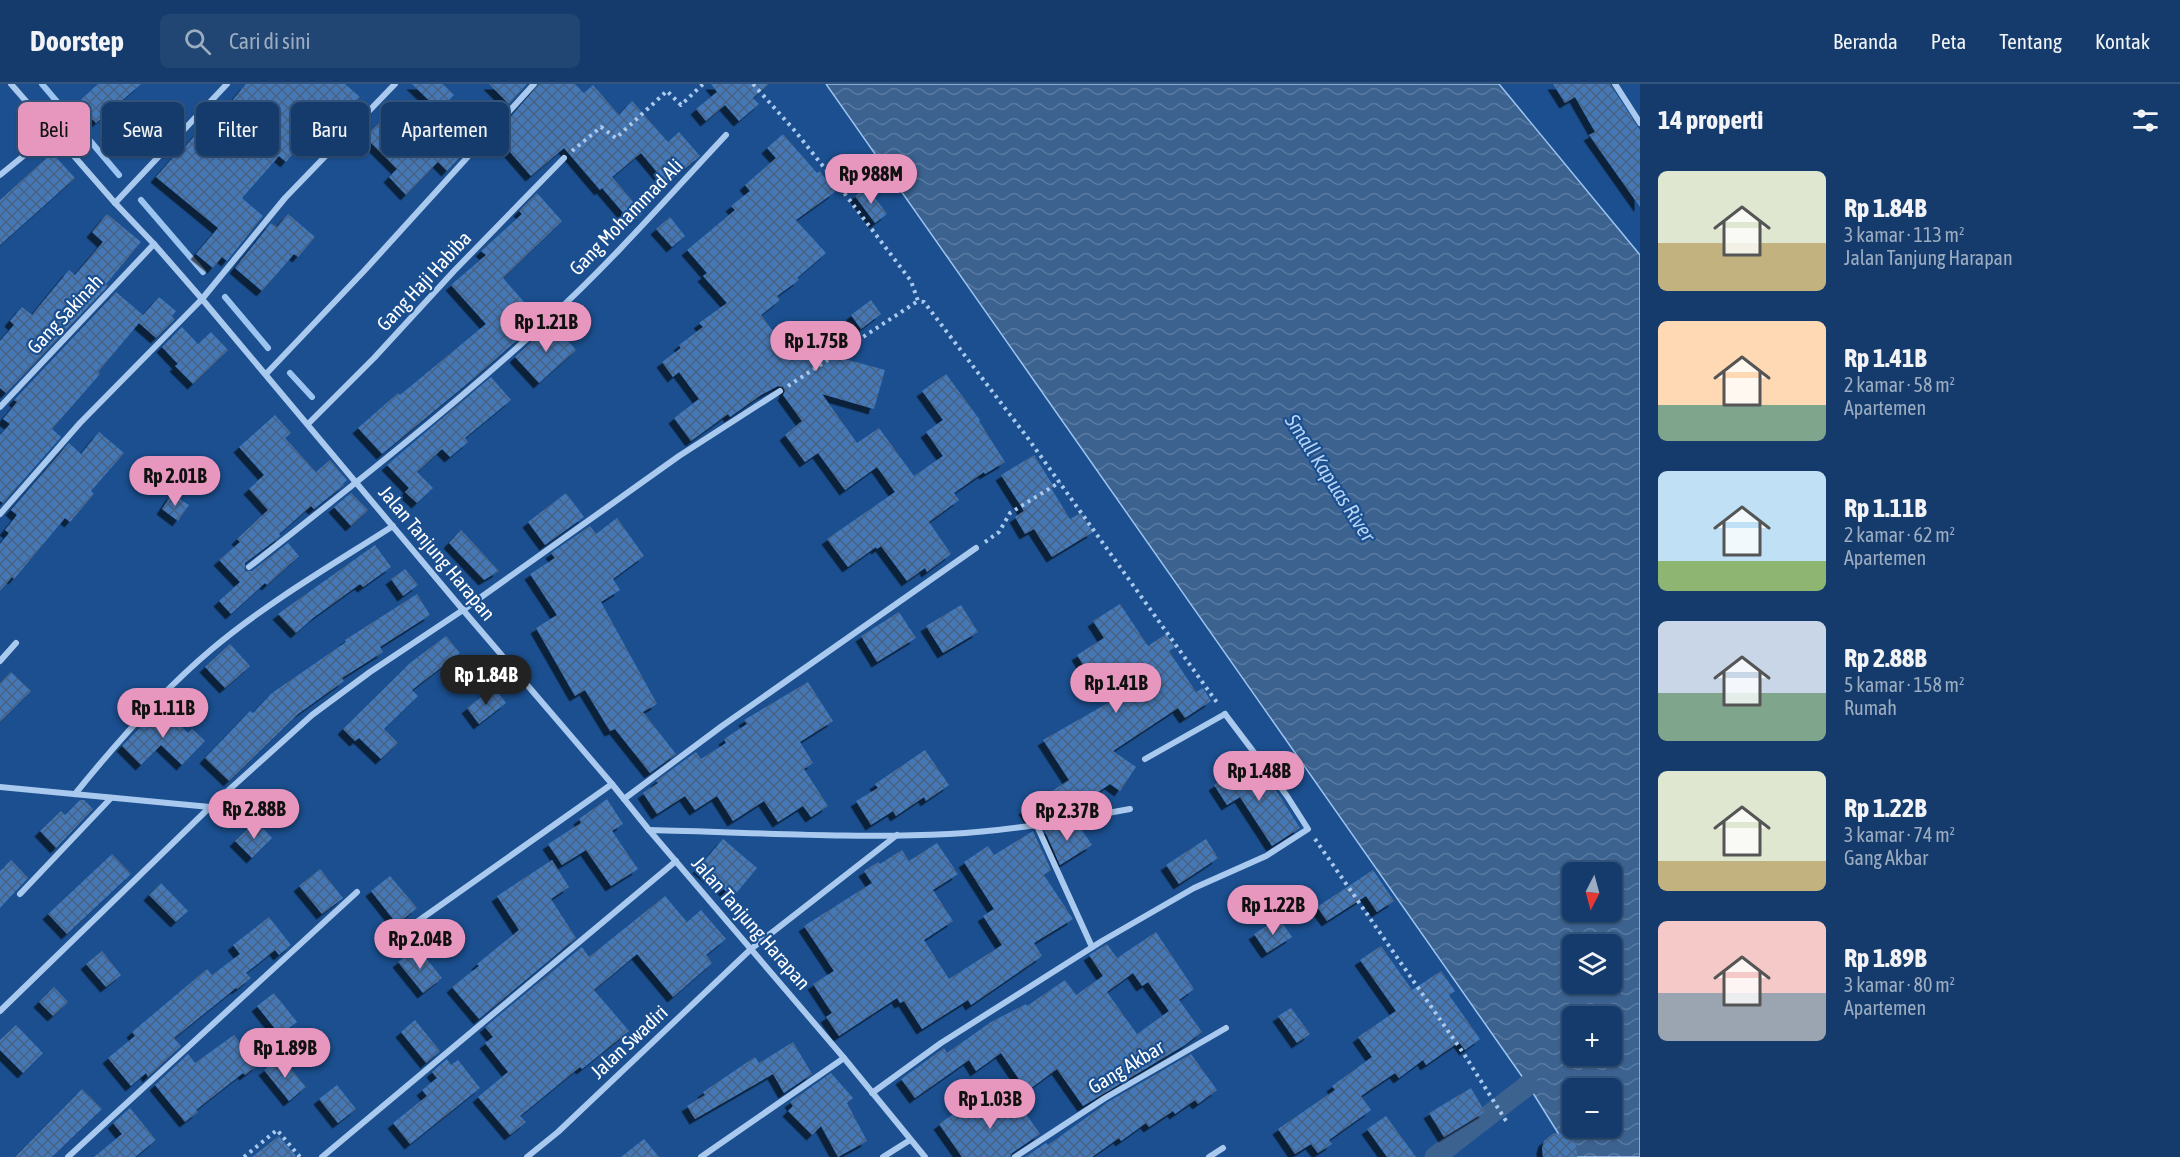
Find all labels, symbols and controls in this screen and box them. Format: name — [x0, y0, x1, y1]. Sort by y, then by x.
search box — [160, 14, 580, 68]
text: Doorstep — [30, 25, 124, 57]
icon: search — [181, 25, 214, 58]
text: Cari di sini — [229, 28, 311, 54]
text: Beranda — [1833, 29, 1898, 53]
text: Peta — [1931, 29, 1966, 53]
text: Tentang — [1999, 29, 2062, 53]
text: Kontak — [2095, 29, 2150, 53]
chip: Beli — [18, 102, 90, 156]
chip: Sewa — [102, 102, 184, 156]
chip: Filter — [196, 102, 279, 156]
chip: Baru — [291, 102, 369, 156]
chip: Apartemen — [381, 102, 509, 156]
icon: filters — [2129, 104, 2162, 137]
text: 14 properti — [1658, 105, 1763, 135]
street label: Gang Mohammad Ali — [564, 154, 687, 280]
pin: Rp 988M — [816, 154, 926, 205]
text: Rp 988M — [839, 162, 903, 185]
text: Rp 1.84B — [1844, 193, 1927, 223]
icon: home — [1706, 195, 1778, 267]
text: 3 kamar · 113 m² — [1844, 223, 1965, 246]
street label: Gang Haji Habiba — [372, 226, 476, 335]
text: Jalan Tanjung Harapan — [1844, 246, 2013, 269]
street label: Gang Sakinah — [22, 269, 107, 358]
pin: Rp 1.21B — [484, 302, 608, 353]
text: Rp 1.21B — [514, 310, 578, 333]
pin: Rp 1.75B — [754, 321, 878, 372]
text: Rp 1.75B — [784, 329, 848, 352]
text: Rp 1.41B — [1844, 343, 1927, 373]
icon: home — [1706, 345, 1778, 417]
text: 2 kamar · 58 m² — [1844, 373, 1955, 396]
text: Apartemen — [1844, 396, 1926, 419]
water label: Small Kapuas River — [1280, 408, 1381, 546]
pin: Rp 2.01B — [113, 456, 237, 507]
text: Rp 2.01B — [143, 464, 207, 487]
street label: Jalan Tanjung Harapan — [374, 481, 500, 625]
text: Rp 1.11B — [1844, 493, 1927, 523]
icon: home — [1706, 495, 1778, 567]
text: 2 kamar · 62 m² — [1844, 523, 1955, 546]
text: Apartemen — [1844, 546, 1926, 569]
text: Rp 2.88B — [1844, 643, 1927, 673]
icon: home — [1706, 645, 1778, 717]
pin: Rp 1.84B — [424, 655, 548, 706]
text: Rp 1.84B — [454, 663, 518, 686]
pin: Rp 1.41B — [1054, 663, 1178, 714]
text: Rp 1.41B — [1084, 671, 1148, 694]
text: 5 kamar · 158 m² — [1844, 673, 1965, 696]
pin: Rp 1.11B — [101, 688, 225, 739]
text: Rp 1.11B — [131, 696, 195, 719]
text: Rumah — [1844, 696, 1897, 719]
pin: Rp 1.48B — [1197, 751, 1321, 802]
text: Rp 1.48B — [1227, 759, 1291, 782]
pin: Rp 2.88B — [192, 789, 316, 840]
pin: Rp 2.37B — [1005, 791, 1129, 842]
text: Rp 1.22B — [1844, 793, 1927, 823]
icon: home — [1706, 795, 1778, 867]
text: Rp 2.88B — [222, 797, 286, 820]
text: Rp 2.37B — [1035, 799, 1099, 822]
text: 3 kamar · 74 m² — [1844, 823, 1955, 846]
text: Gang Akbar — [1844, 846, 1928, 869]
street label: Jalan Tanjung Harapan — [687, 851, 815, 994]
north arrow — [1562, 862, 1622, 922]
map controls — [1562, 862, 1622, 1138]
pin: Rp 1.22B — [1211, 885, 1335, 936]
text: Rp 1.22B — [1241, 893, 1305, 916]
pin: Rp 2.04B — [358, 919, 482, 970]
text: Rp 2.04B — [388, 927, 452, 950]
button: layers — [1562, 934, 1622, 994]
text: Rp 1.89B — [1844, 943, 1927, 973]
icon: home — [1706, 945, 1778, 1017]
text: 3 kamar · 80 m² — [1844, 973, 1955, 996]
text: Apartemen — [1844, 996, 1926, 1019]
street label: Jalan Swadiri — [586, 1000, 672, 1083]
button: + — [1562, 1006, 1622, 1066]
pin: Rp 1.89B — [223, 1028, 347, 1079]
street label: Gang Akbar — [1084, 1034, 1169, 1098]
text: Rp 1.89B — [253, 1036, 317, 1059]
button: − — [1562, 1078, 1622, 1138]
pin: Rp 1.03B — [928, 1079, 1052, 1130]
text: Rp 1.03B — [958, 1087, 1022, 1110]

